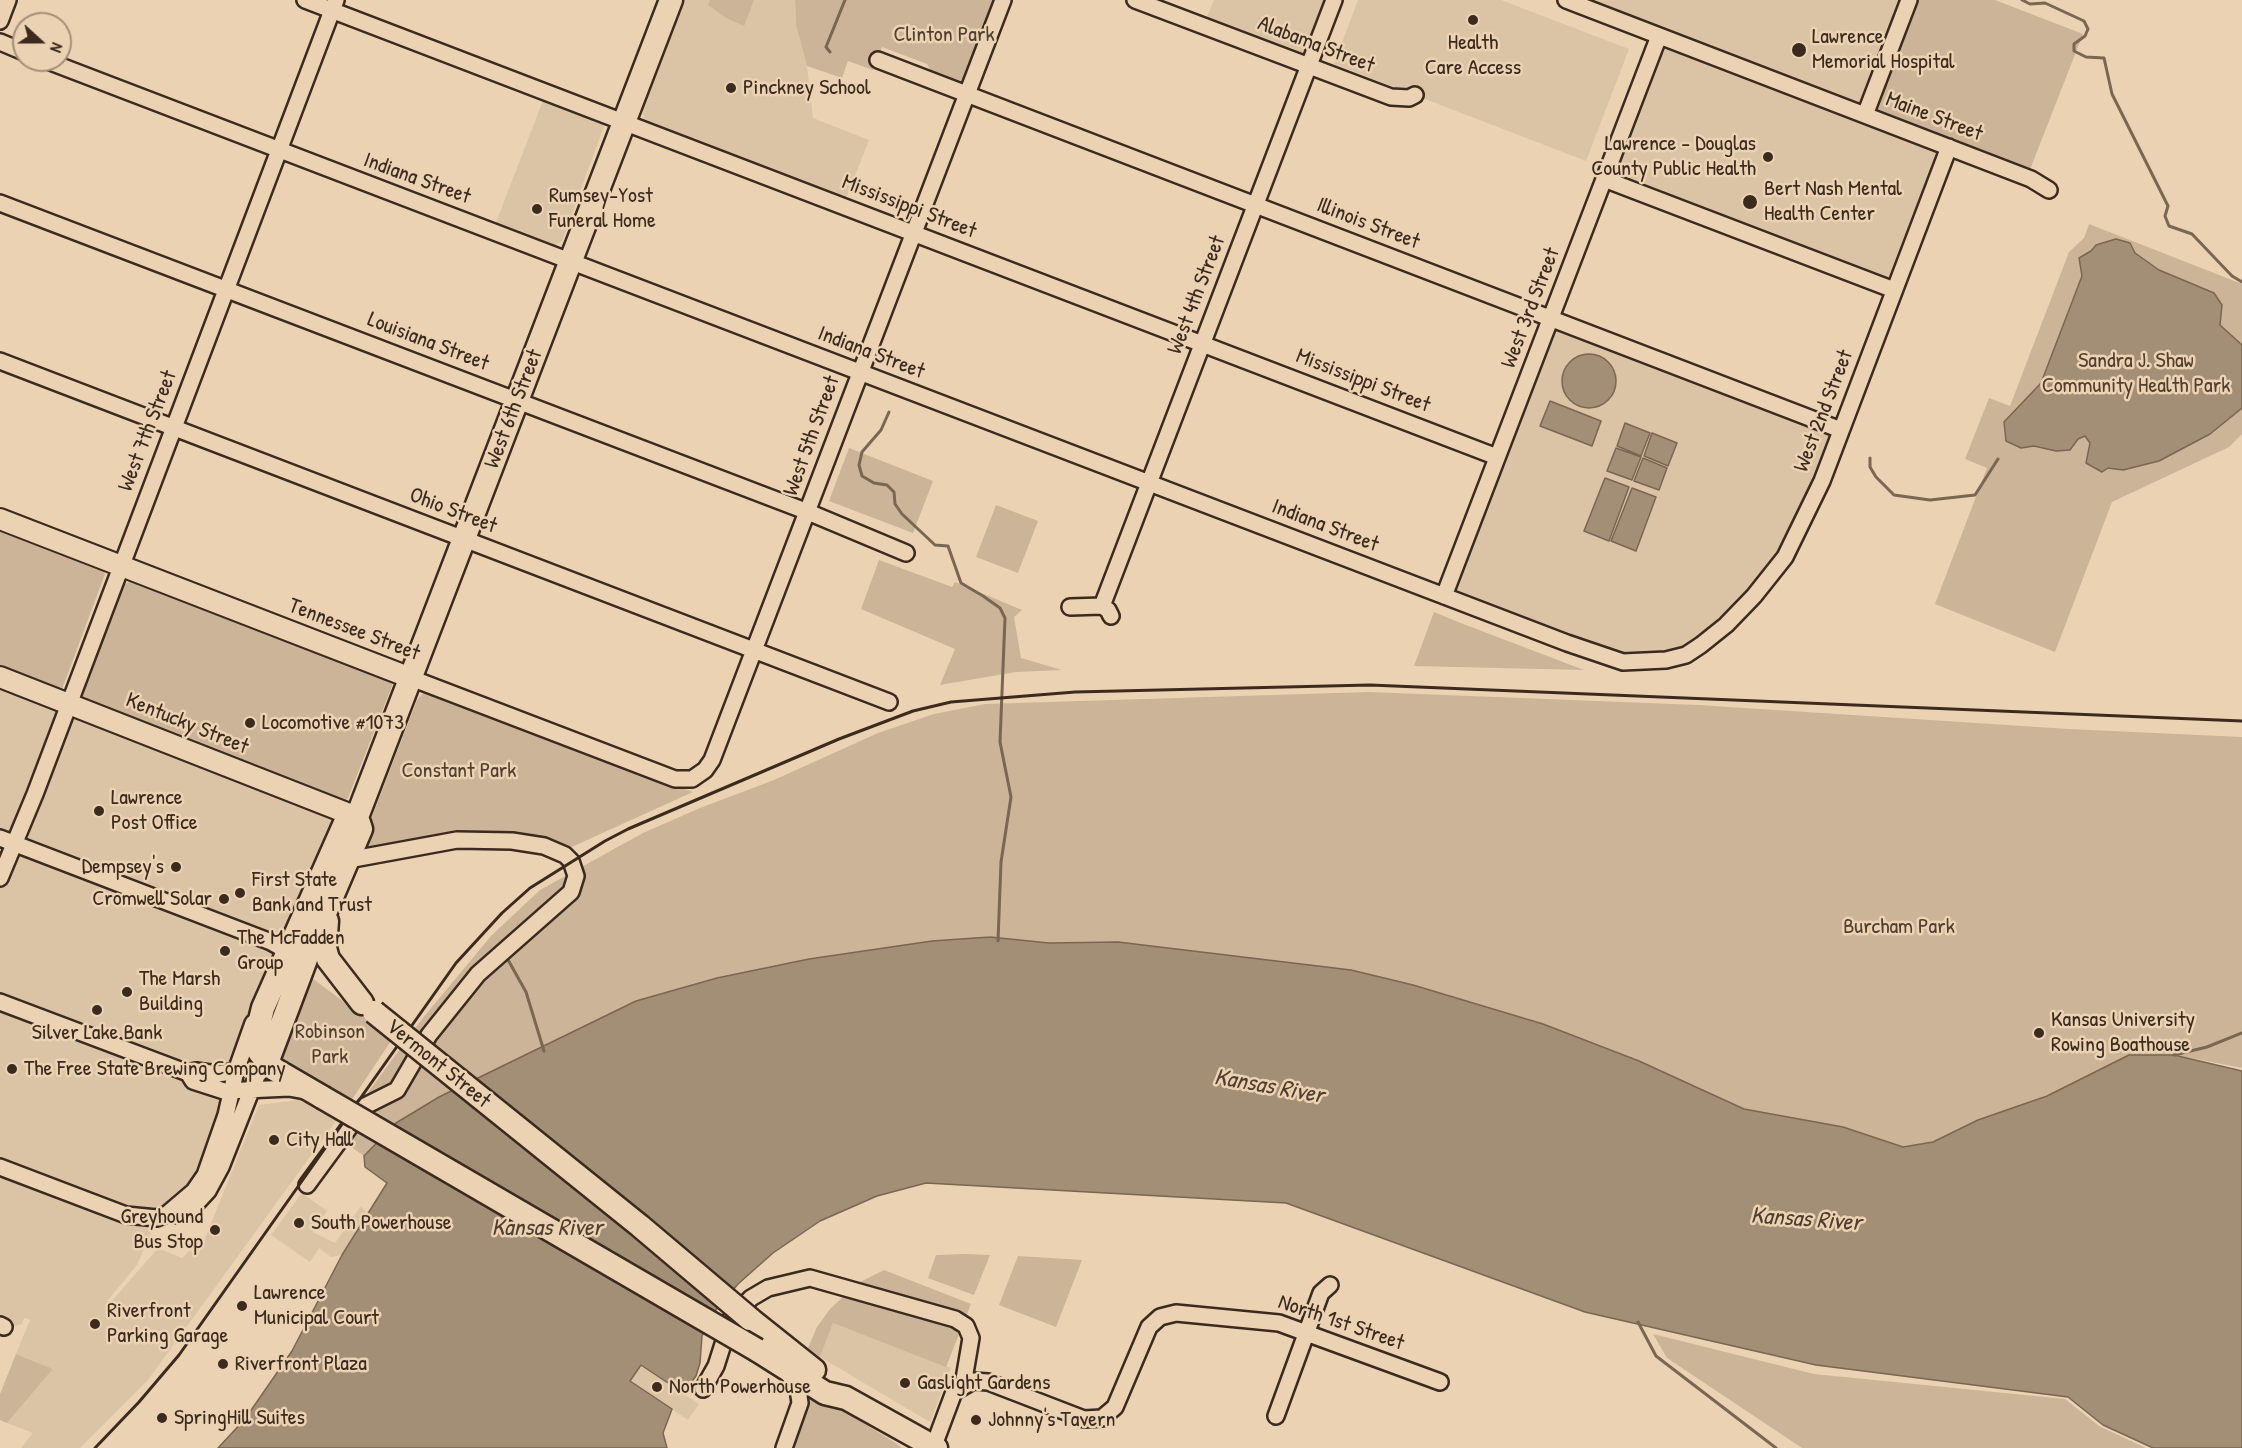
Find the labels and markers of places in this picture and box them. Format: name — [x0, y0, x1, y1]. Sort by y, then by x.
marker: Health Care Access — [1466, 13, 1480, 27]
place label: Lawrence Memorial Hospital — [1812, 24, 1955, 76]
place label: Health Care Access — [1425, 30, 1521, 82]
marker: Lawrence Memorial Hospital — [1790, 41, 1808, 59]
place label: Pinckney School — [743, 75, 871, 101]
marker: Pinckney School — [724, 81, 738, 95]
place label: Lawrence - Douglas County Public Health — [1591, 131, 1756, 182]
marker: Lawrence - Douglas County Public Health — [1761, 150, 1775, 164]
place label: Bert Nash Mental Health Center — [1764, 176, 1902, 228]
place label: Rumsey-Yost Funeral Home — [549, 183, 656, 234]
marker: Bert Nash Mental Health Center — [1741, 193, 1759, 211]
marker: Rumsey-Yost Funeral Home — [530, 202, 544, 216]
place label: Locomotive #1073 — [262, 710, 404, 736]
marker: Locomotive #1073 — [243, 716, 257, 730]
place label: Lawrence Post Office — [111, 785, 198, 836]
marker: Lawrence Post Office — [92, 804, 106, 818]
place label: Dempsey's — [82, 854, 164, 880]
marker: Dempsey's — [169, 860, 183, 874]
place label: First State Bank and Trust — [252, 867, 372, 918]
place label: Cromwell Solar — [92, 886, 212, 912]
marker: First State Bank and Trust — [233, 886, 247, 900]
marker: Cromwell Solar — [217, 892, 231, 906]
place label: The McFadden Group — [237, 925, 345, 976]
marker: The McFadden Group — [218, 944, 232, 958]
place label: The Marsh Building — [139, 966, 220, 1017]
marker: The Marsh Building — [120, 985, 134, 999]
marker: Silver Lake Bank — [90, 1003, 104, 1017]
place label: Kansas University Rowing Boathouse — [2051, 1007, 2195, 1058]
place label: Silver Lake Bank — [32, 1020, 162, 1046]
marker: Kansas University Rowing Boathouse — [2032, 1026, 2046, 1040]
place label: The Free State Brewing Company — [24, 1056, 286, 1082]
marker: The Free State Brewing Company — [5, 1062, 19, 1076]
place label: City Hall — [286, 1127, 353, 1153]
marker: City Hall — [267, 1133, 281, 1147]
place label: Greyhound Bus Stop — [120, 1204, 203, 1256]
place label: South Powerhouse — [311, 1210, 452, 1236]
marker: South Powerhouse — [292, 1216, 306, 1230]
marker: Greyhound Bus Stop — [208, 1223, 222, 1237]
place label: Lawrence Municipal Court — [254, 1280, 379, 1332]
place label: Riverfront Parking Garage — [107, 1298, 228, 1350]
marker: Lawrence Municipal Court — [235, 1299, 249, 1313]
marker: Riverfront Parking Garage — [88, 1317, 102, 1331]
place label: Riverfront Plaza — [235, 1351, 367, 1377]
marker: Riverfront Plaza — [216, 1357, 230, 1371]
place label: Gaslight Gardens — [917, 1370, 1050, 1396]
place label: North Powerhouse — [669, 1374, 811, 1400]
marker: Gaslight Gardens — [898, 1376, 912, 1390]
marker: North Powerhouse — [650, 1380, 664, 1394]
place label: SpringHill Suites — [174, 1405, 305, 1431]
place label: Johnny's Tavern — [988, 1407, 1115, 1433]
marker: SpringHill Suites — [155, 1411, 169, 1425]
marker: Johnny's Tavern — [969, 1413, 983, 1427]

